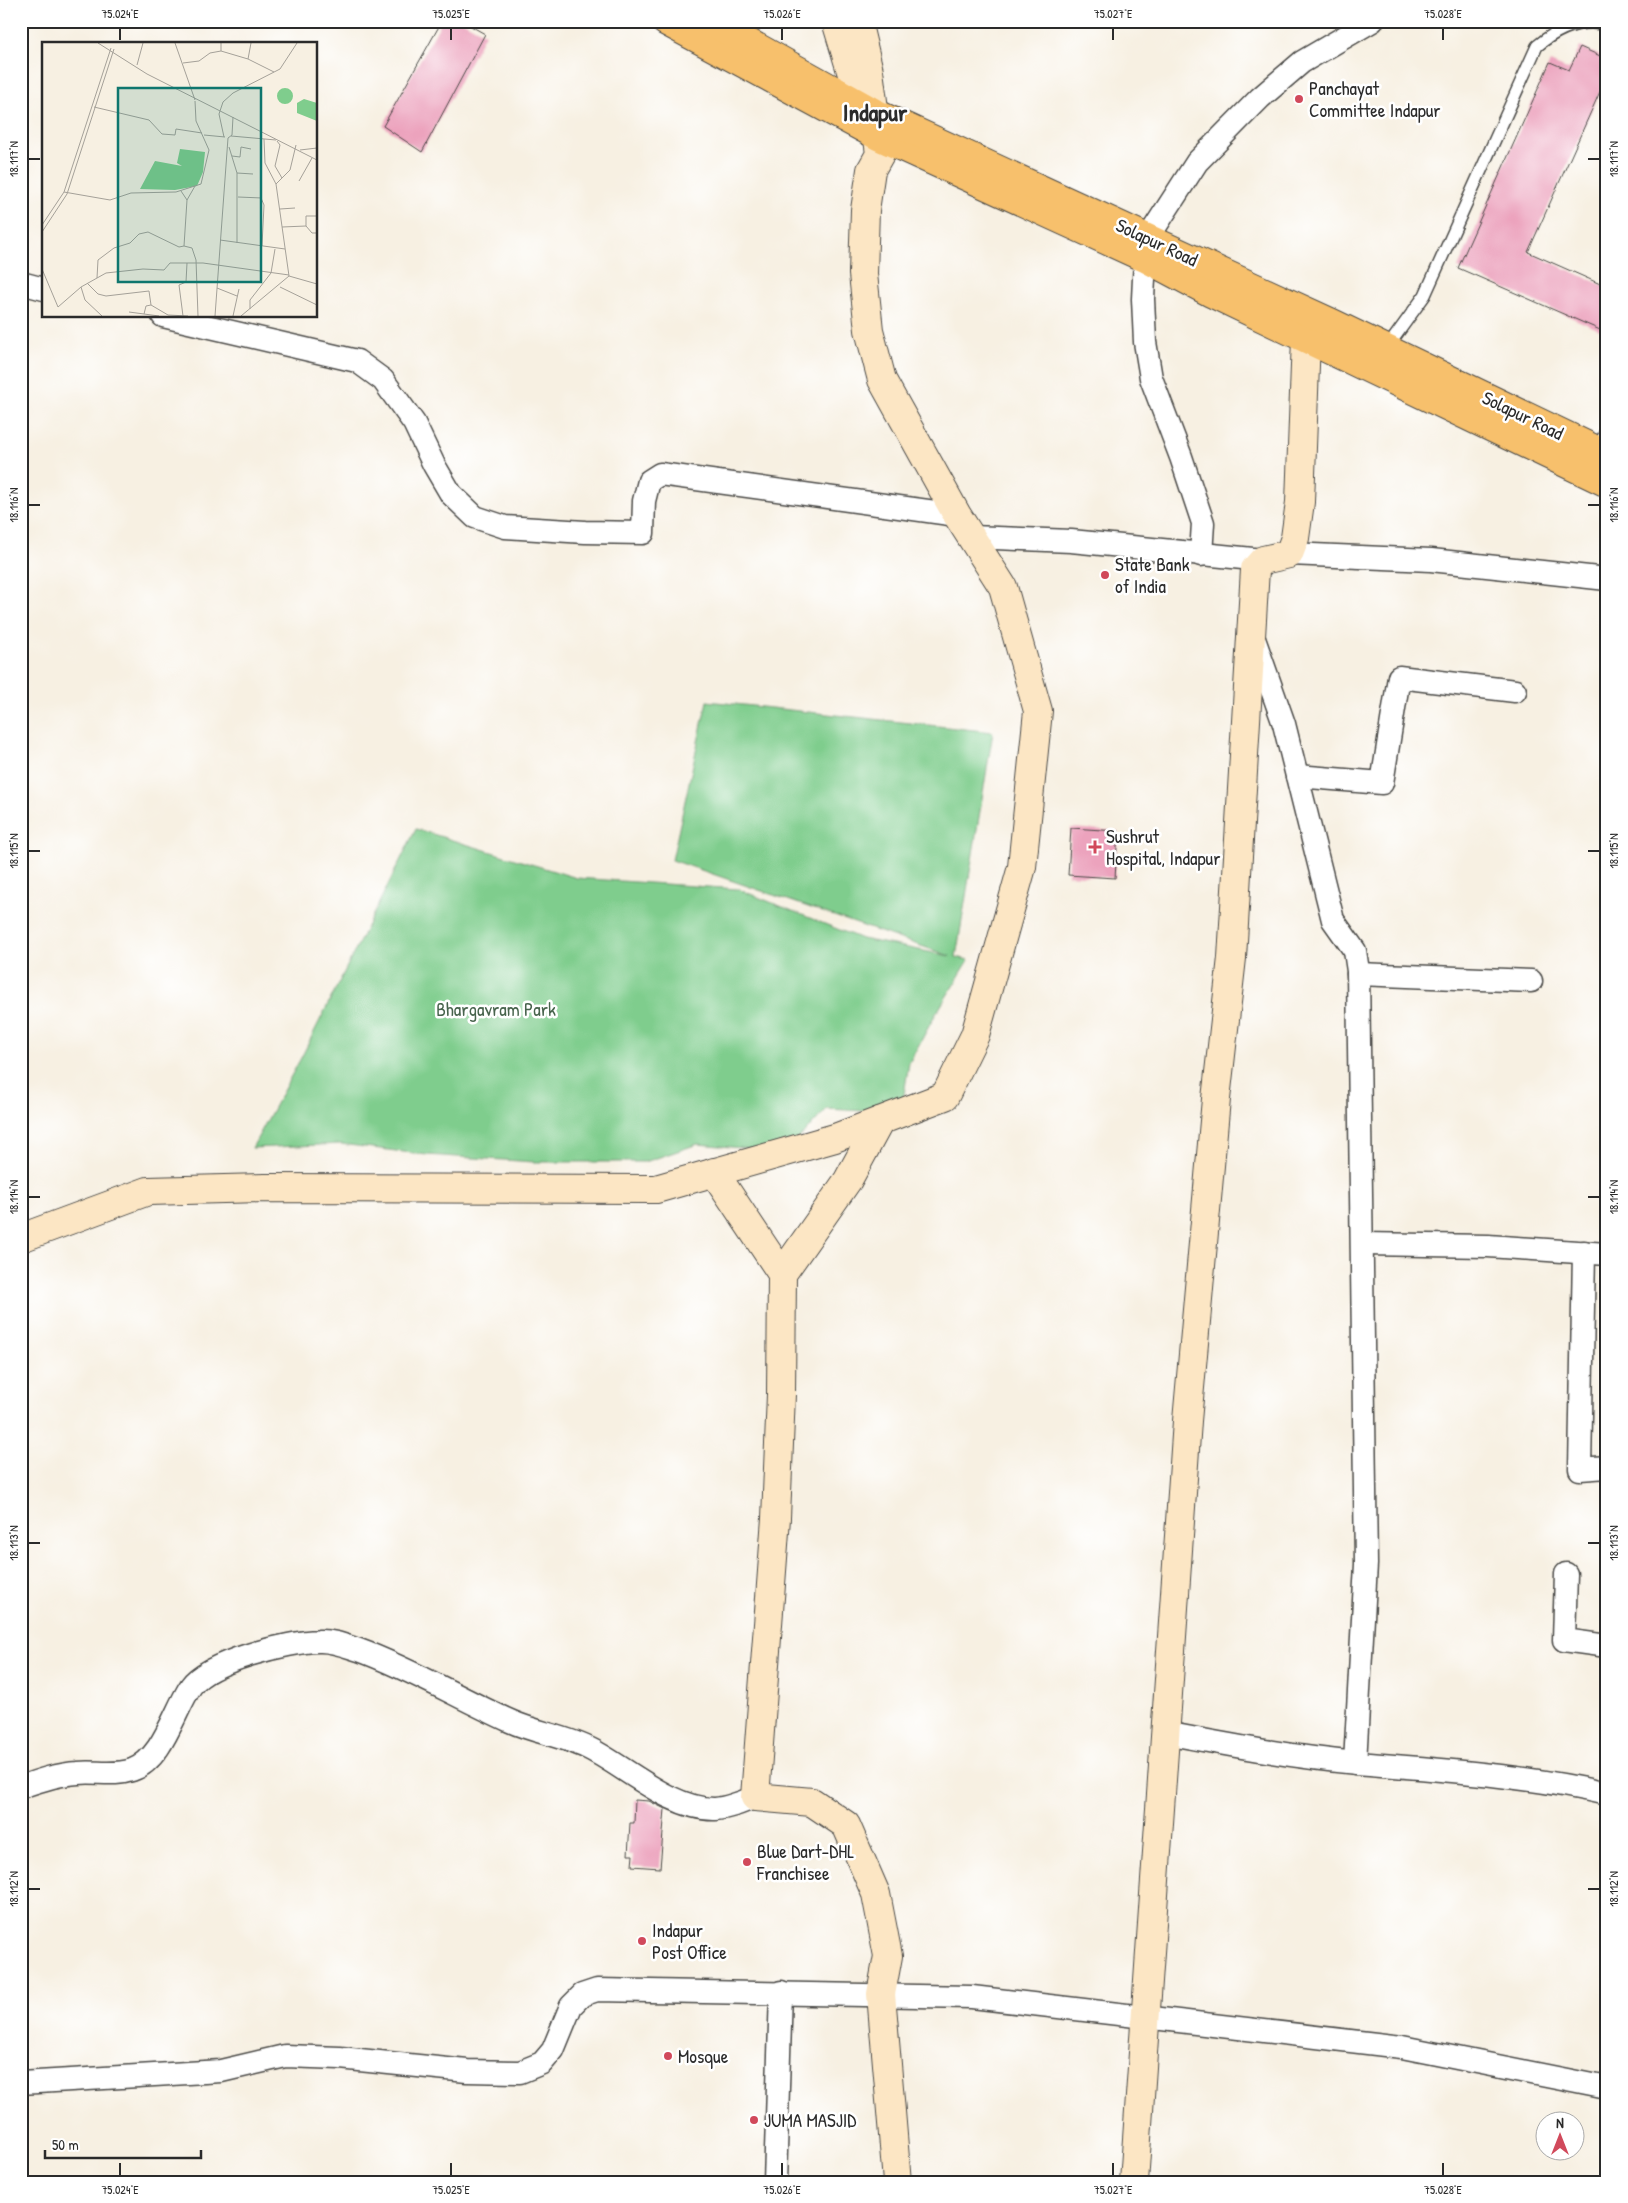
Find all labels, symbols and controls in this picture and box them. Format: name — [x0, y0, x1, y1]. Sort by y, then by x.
text: 75.024°E — [101, 5, 139, 22]
text: 75.025°E — [432, 5, 471, 22]
text: 75.026°E — [763, 5, 801, 22]
text: 75.027°E — [1094, 5, 1133, 22]
text: 75.028°E — [1424, 5, 1463, 22]
inset map — [42, 42, 318, 318]
place label: Panchayat Committee Indapur — [1309, 75, 1441, 123]
marker: Panchayat Committee Indapur — [1293, 93, 1305, 105]
district label: Indapur — [843, 96, 908, 129]
text: 18.117°N — [5, 141, 22, 177]
text: 18.117°N — [1605, 141, 1622, 177]
street label: Solapur Road — [1112, 212, 1203, 273]
street label: Solapur Road — [1478, 384, 1569, 446]
text: 18.116°N — [5, 488, 22, 522]
text: 18.116°N — [1605, 488, 1622, 522]
place label: State Bank of India — [1115, 551, 1190, 599]
marker: State Bank of India — [1099, 569, 1111, 581]
place label: Sushrut Hospital, Indapur — [1106, 823, 1221, 871]
text: 18.115°N — [5, 833, 22, 869]
text: 18.115°N — [1605, 833, 1622, 869]
marker: Sushrut Hospital, Indapur — [1088, 840, 1102, 854]
park label: Bhargavram Park — [436, 996, 556, 1022]
text: 18.114°N — [5, 1180, 22, 1214]
text: 18.114°N — [1605, 1180, 1622, 1214]
text: 18.113°N — [5, 1525, 22, 1561]
text: 18.113°N — [1605, 1525, 1622, 1561]
place label: Blue Dart-DHL Franchisee — [756, 1838, 854, 1886]
marker: Blue Dart-DHL Franchisee — [741, 1856, 753, 1868]
text: 18.112°N — [5, 1871, 22, 1907]
text: 18.112°N — [1605, 1871, 1622, 1907]
place label: Indapur Post Office — [652, 1917, 727, 1965]
marker: Indapur Post Office — [636, 1935, 648, 1947]
place label: Mosque — [678, 2043, 729, 2069]
marker: Mosque — [662, 2050, 674, 2062]
place label: JUMA MASJID — [764, 2107, 856, 2133]
north arrow — [1536, 2110, 1586, 2160]
text: N — [1556, 2113, 1564, 2132]
marker: JUMA MASJID — [748, 2114, 760, 2126]
scale bar — [45, 2128, 201, 2160]
text: 50 m — [52, 2134, 79, 2155]
text: 75.024°E — [101, 2181, 139, 2198]
text: 75.025°E — [432, 2181, 471, 2198]
text: 75.026°E — [763, 2181, 801, 2198]
text: 75.027°E — [1094, 2181, 1133, 2198]
text: 75.028°E — [1424, 2181, 1463, 2198]

